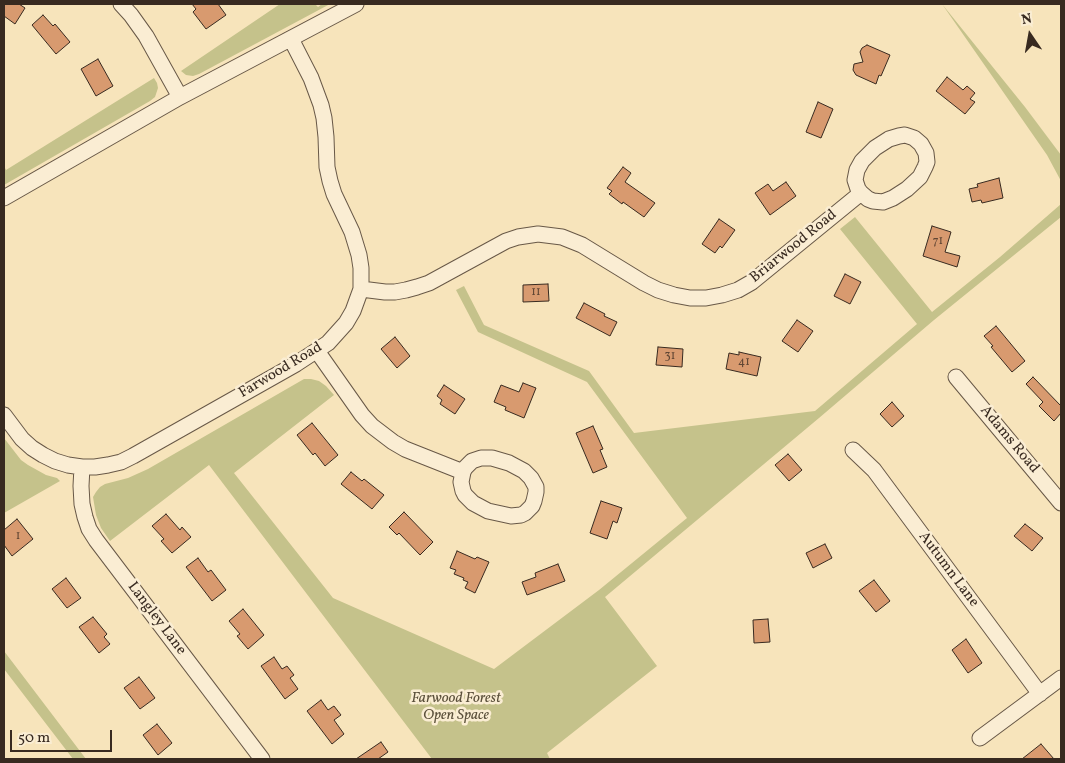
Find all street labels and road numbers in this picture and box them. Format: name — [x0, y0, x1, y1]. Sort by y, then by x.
street label: Briarwood Road — [747, 206, 841, 288]
street label: Farwood Road — [236, 339, 326, 403]
street label: Adams Road — [976, 403, 1042, 477]
street label: Autumn Lane — [914, 529, 982, 611]
street label: Langley Lane — [123, 579, 189, 659]

